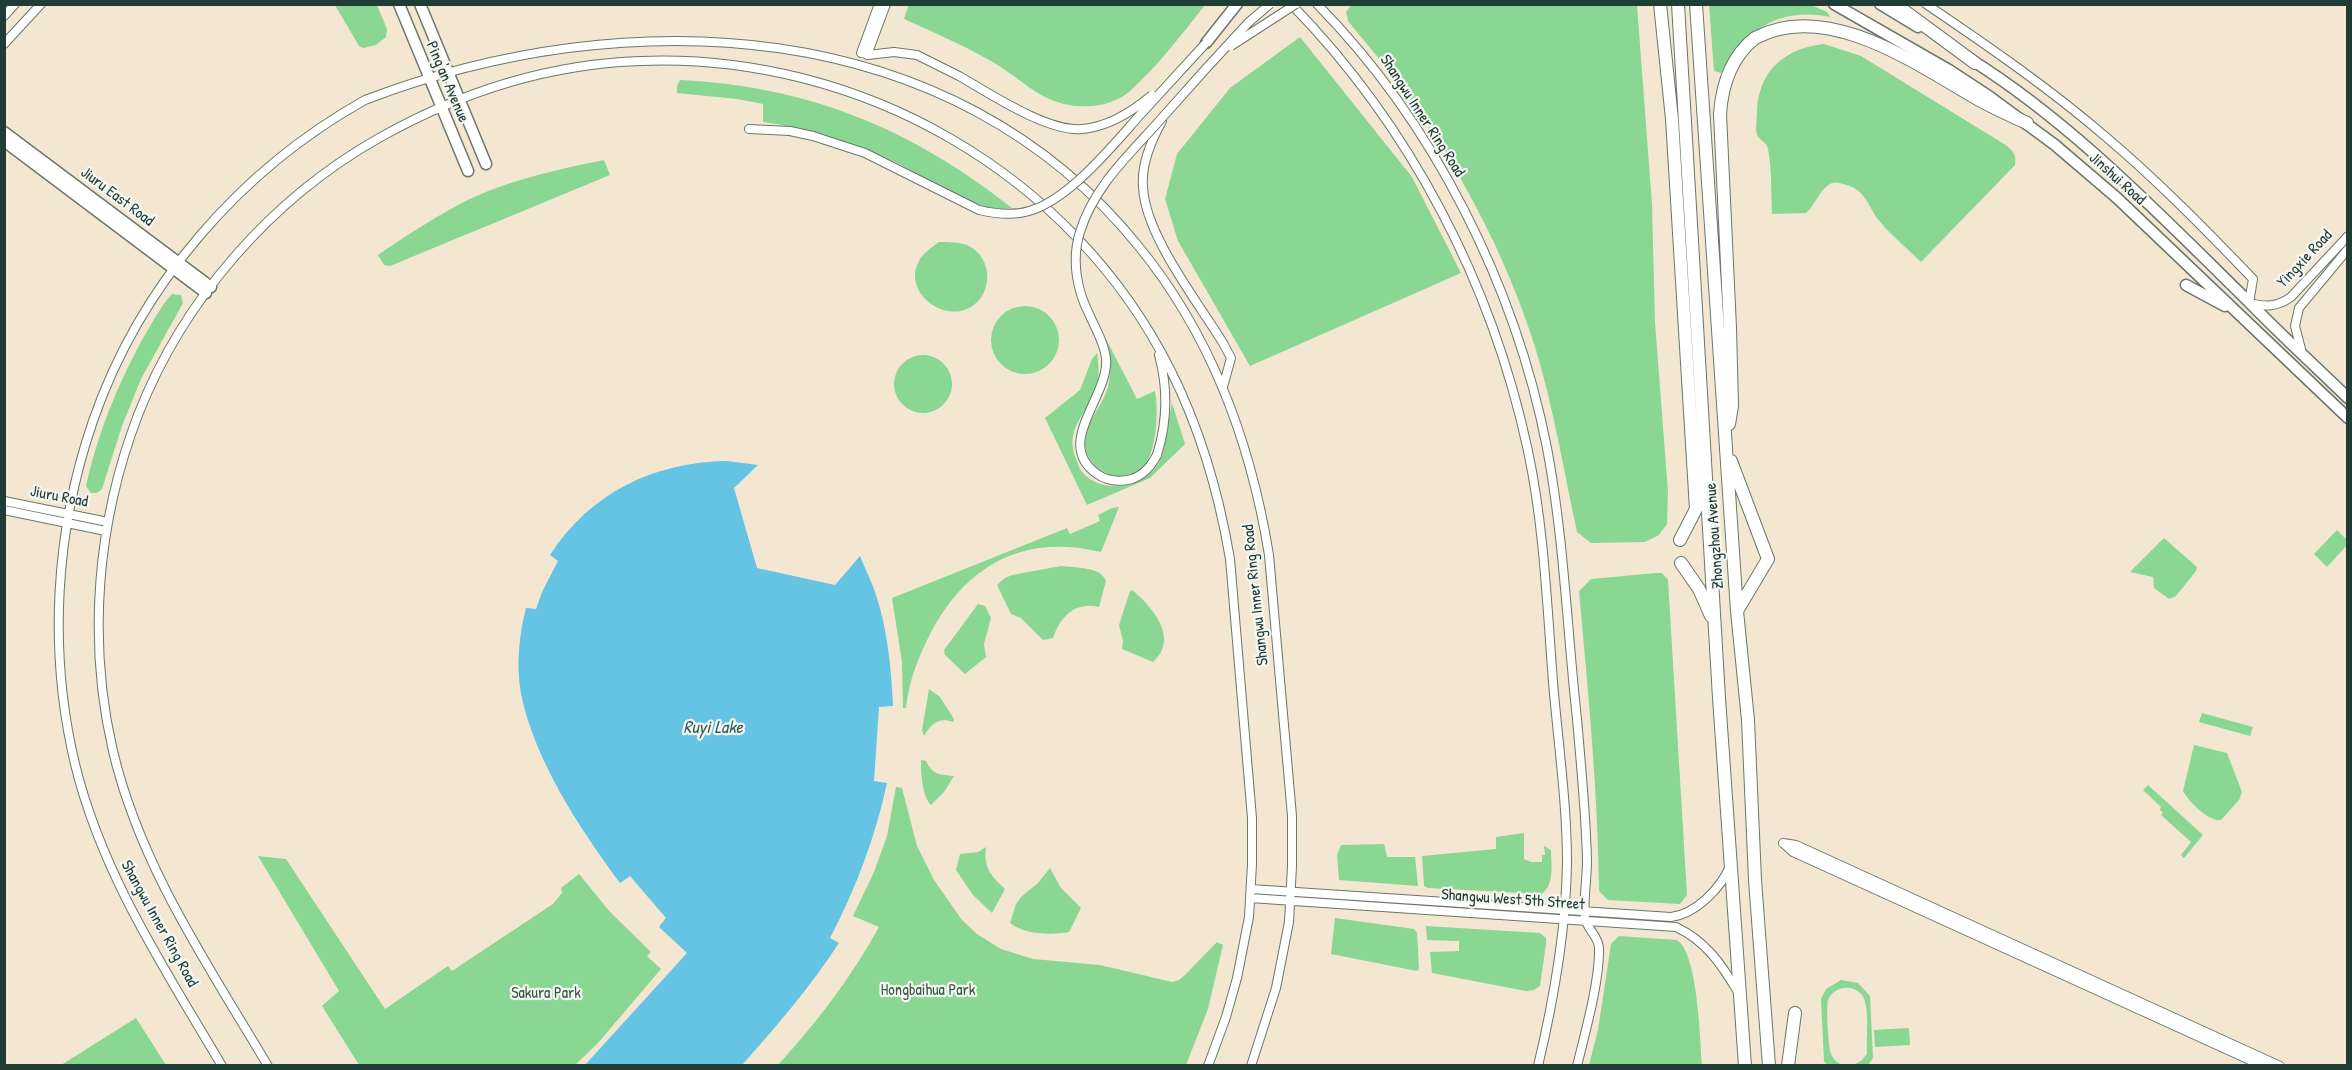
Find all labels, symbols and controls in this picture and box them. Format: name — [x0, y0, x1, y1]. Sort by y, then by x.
street label: Ping'an Avenue — [421, 39, 473, 125]
street label: Shangwu Inner Ring Road — [1375, 51, 1469, 181]
street label: Jinshui Road — [2085, 149, 2149, 209]
street label: Jiuru East Road — [76, 163, 158, 231]
street label: Yingxie Road — [2273, 226, 2337, 292]
street label: Jiuru Road — [29, 482, 89, 512]
street label: Zhongzhou Avenue — [1702, 482, 1728, 590]
street label: Shangwu Inner Ring Road — [1239, 524, 1273, 666]
water label: Ruyi Lake — [683, 717, 743, 739]
street label: Shangwu Inner Ring Road — [116, 857, 202, 991]
street label: Shangwu West 5th Street — [1441, 885, 1585, 915]
park label: Hongbaihua Park — [881, 981, 975, 1001]
park label: Sakura Park — [511, 984, 581, 1004]

